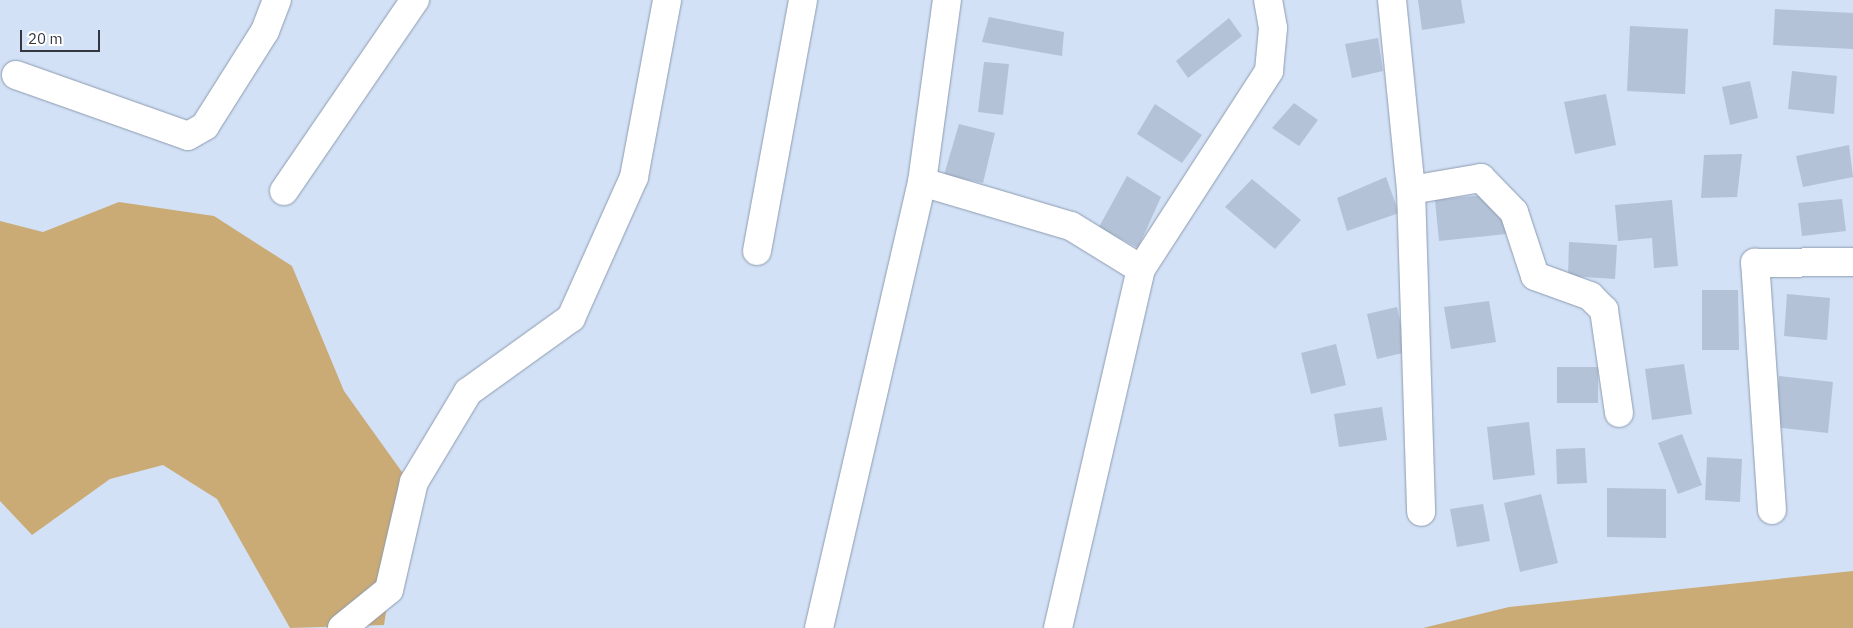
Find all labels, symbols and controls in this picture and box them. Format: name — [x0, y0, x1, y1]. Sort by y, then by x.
scale bar — [22, 20, 102, 52]
text: 20 m — [28, 29, 63, 48]

